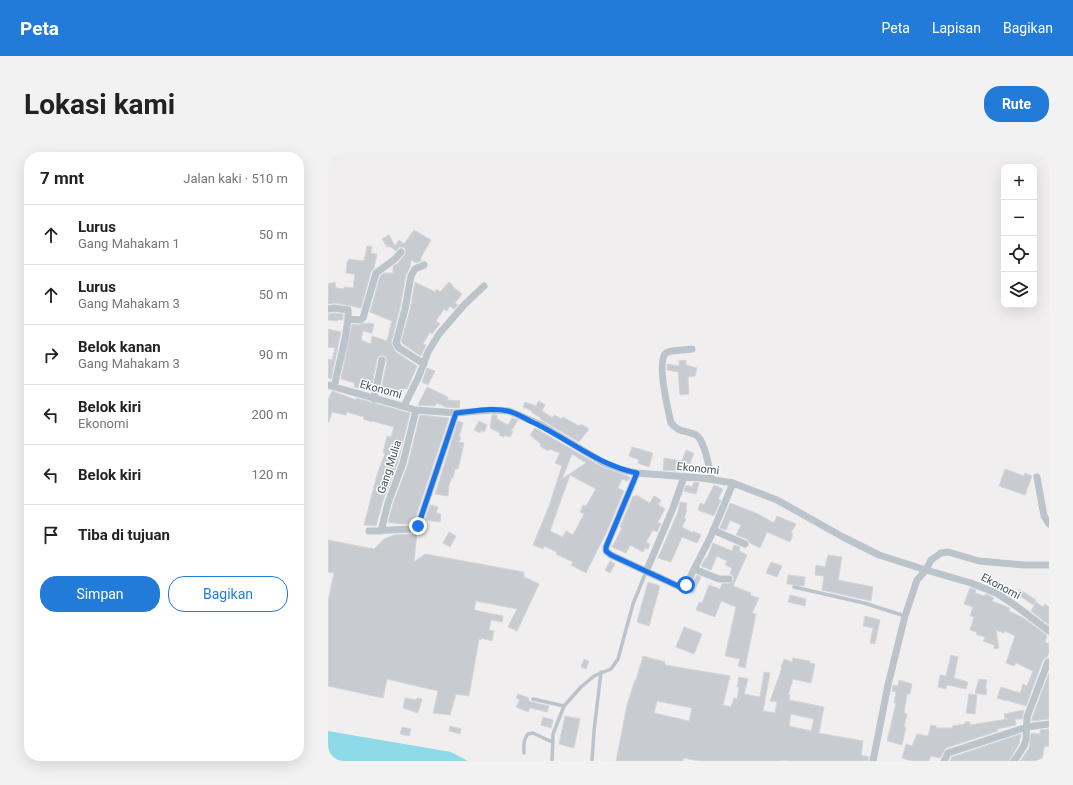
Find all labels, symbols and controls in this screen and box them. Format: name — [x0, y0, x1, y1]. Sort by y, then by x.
text: Peta — [20, 17, 59, 40]
text: Peta — [882, 20, 910, 36]
text: Lapisan — [932, 20, 981, 36]
text: Bagikan — [1003, 20, 1053, 36]
button: Rute — [984, 86, 1049, 122]
text: Lokasi kami — [24, 88, 175, 121]
map controls — [1001, 164, 1037, 308]
button: + — [1001, 164, 1037, 200]
text: 7 mnt — [40, 168, 84, 188]
text: Jalan kaki · 510 m — [183, 171, 288, 186]
button: − — [1001, 200, 1037, 236]
text: Lurus — [78, 218, 116, 236]
icon: ahead — [40, 224, 62, 246]
text: 50 m — [259, 227, 288, 242]
text: Gang Mahakam 1 — [78, 236, 180, 251]
button: locate — [1001, 236, 1037, 272]
button: layers — [1001, 272, 1037, 308]
text: Lurus — [78, 278, 116, 296]
icon: ahead — [40, 284, 62, 306]
text: 50 m — [259, 287, 288, 302]
text: Gang Mahakam 3 — [78, 296, 180, 311]
text: Belok kanan — [78, 338, 161, 356]
icon: right — [40, 344, 62, 366]
text: 90 m — [259, 347, 288, 362]
text: Gang Mahakam 3 — [78, 356, 180, 371]
street label: Ekonomi — [359, 378, 403, 401]
text: Belok kiri — [78, 398, 141, 416]
icon: left — [40, 404, 62, 426]
text: 200 m — [251, 407, 288, 422]
text: Ekonomi — [78, 416, 129, 431]
street label: Gang Mulia — [375, 439, 404, 496]
street label: Ekonomi — [676, 460, 720, 477]
icon: left — [40, 464, 62, 486]
text: Belok kiri — [78, 466, 141, 484]
text: 120 m — [251, 467, 288, 482]
route end — [409, 517, 427, 535]
icon: arrive — [40, 524, 62, 546]
text: Tiba di tujuan — [78, 526, 170, 544]
street label: Ekonomi — [979, 571, 1023, 602]
button: Simpan — [40, 576, 160, 612]
button: Bagikan — [168, 576, 288, 612]
route start — [677, 576, 695, 594]

